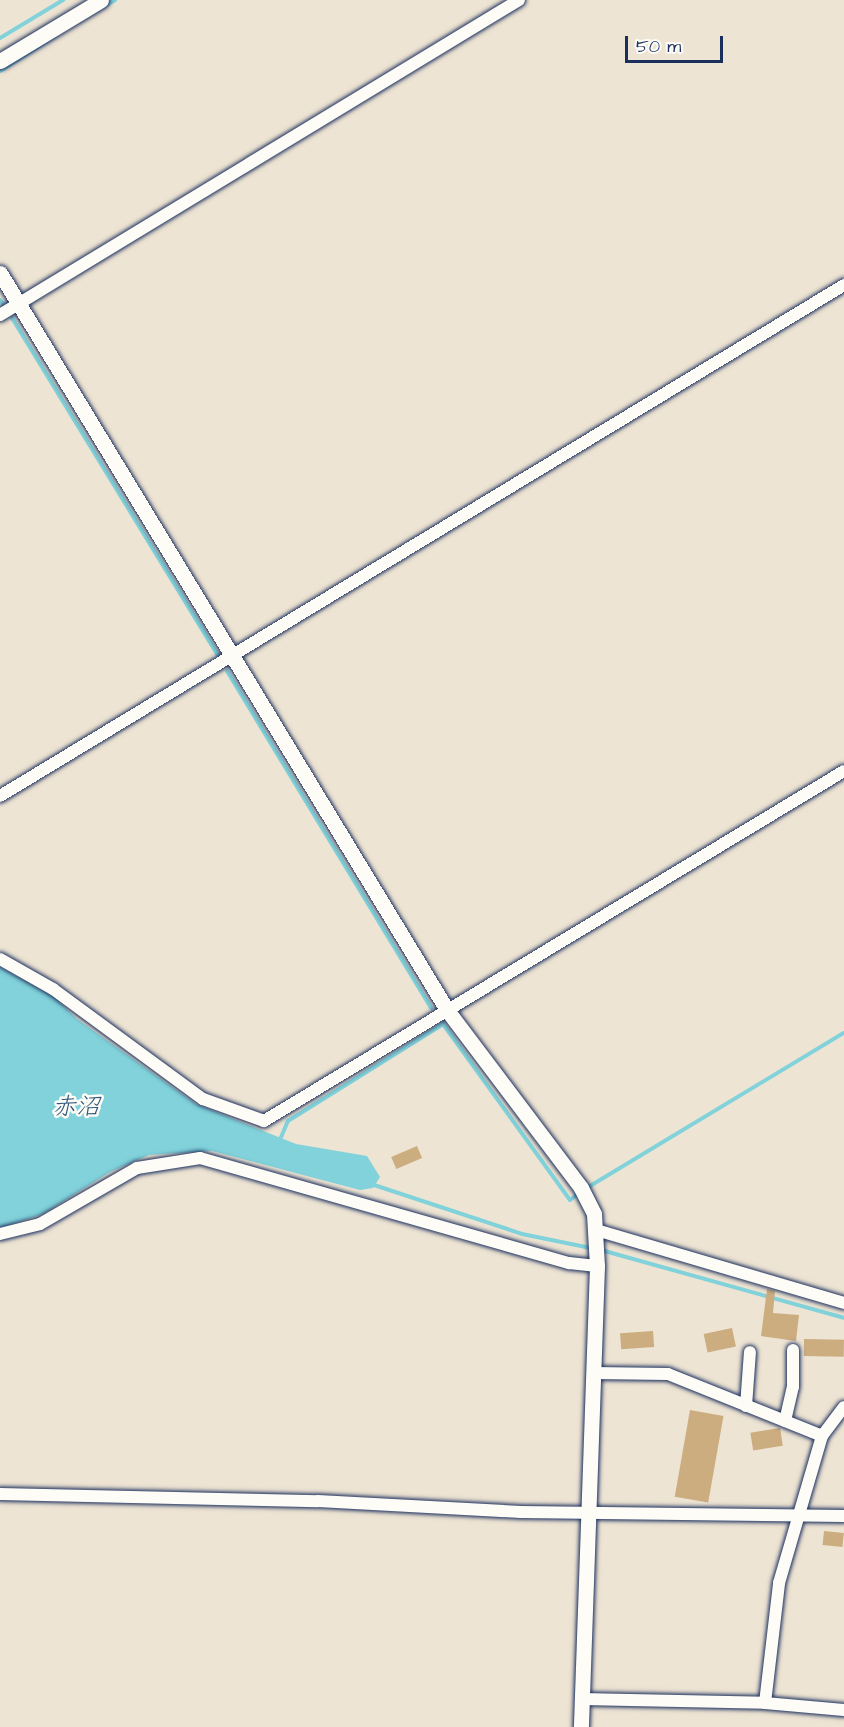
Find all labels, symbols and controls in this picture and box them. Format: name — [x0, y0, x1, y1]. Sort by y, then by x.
scale bar — [628, 24, 726, 62]
text: 50 m — [636, 34, 681, 59]
water label: 赤沼 — [52, 1094, 100, 1122]

